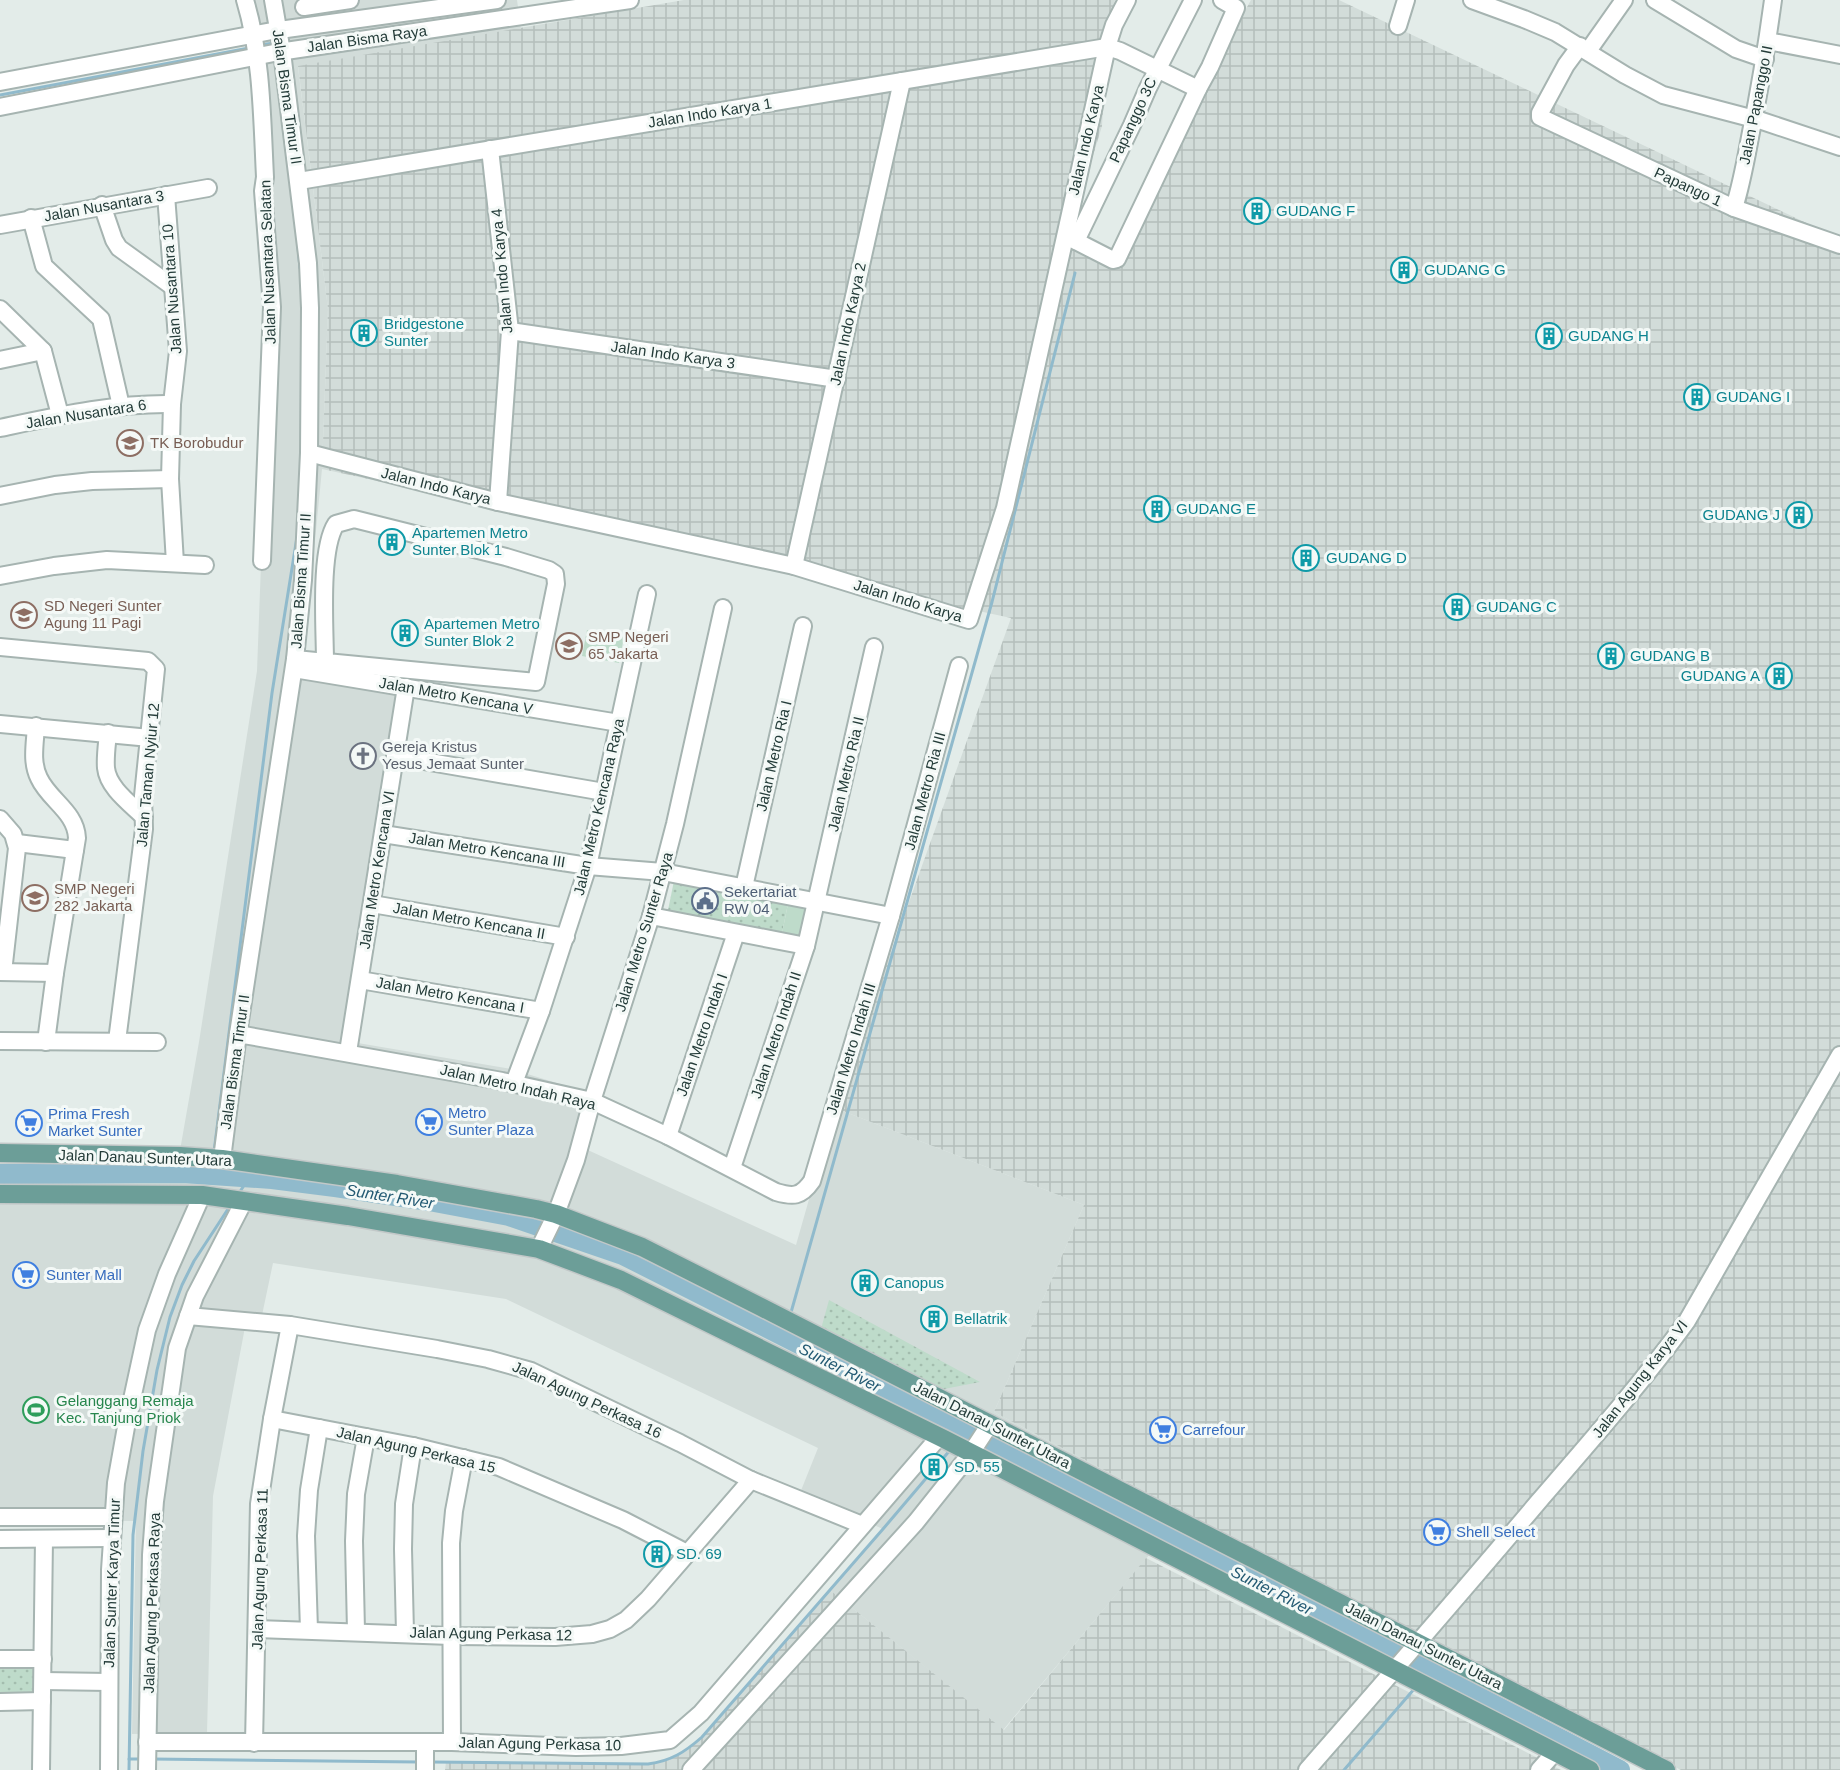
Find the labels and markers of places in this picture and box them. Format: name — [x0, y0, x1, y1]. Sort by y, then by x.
building icon: GUDANG F — [1242, 196, 1272, 226]
place label: GUDANG F — [1276, 202, 1355, 219]
building icon: GUDANG G — [1389, 255, 1419, 285]
place label: GUDANG G — [1424, 261, 1506, 278]
place label: Bridgestone Sunter — [384, 315, 464, 349]
building icon: Bridgestone Sunter — [349, 318, 379, 348]
building icon: GUDANG H — [1534, 321, 1564, 351]
place label: GUDANG H — [1568, 327, 1649, 344]
building icon: GUDANG I — [1682, 382, 1712, 412]
place label: GUDANG I — [1716, 388, 1790, 405]
school or university icon: TK Borobudur — [115, 428, 145, 458]
place label: TK Borobudur — [150, 434, 243, 451]
building icon: GUDANG E — [1142, 494, 1172, 524]
place label: GUDANG E — [1176, 500, 1256, 517]
building icon: GUDANG J — [1784, 500, 1814, 530]
place label: GUDANG J — [1702, 506, 1780, 523]
place label: Apartemen Metro Sunter Blok 1 — [412, 524, 528, 558]
building icon: Apartemen Metro Sunter Blok 1 — [377, 527, 407, 557]
building icon: GUDANG D — [1291, 543, 1321, 573]
place label: GUDANG D — [1326, 549, 1407, 566]
building icon: GUDANG C — [1442, 592, 1472, 622]
place label: SD Negeri Sunter Agung 11 Pagi — [44, 597, 162, 631]
place label: GUDANG C — [1476, 598, 1557, 615]
school or university icon: SD Negeri Sunter Agung 11 Pagi — [9, 600, 39, 630]
place label: Apartemen Metro Sunter Blok 2 — [424, 615, 540, 649]
building icon: Apartemen Metro Sunter Blok 2 — [390, 618, 420, 648]
place label: SMP Negeri 65 Jakarta — [588, 628, 669, 662]
school or university icon: SMP Negeri 65 Jakarta — [554, 631, 584, 661]
building icon: GUDANG B — [1596, 641, 1626, 671]
place label: GUDANG B — [1630, 647, 1710, 664]
building icon: GUDANG A — [1764, 661, 1794, 691]
place label: GUDANG A — [1681, 667, 1760, 684]
place label: Gereja Kristus Yesus Jemaat Sunter — [382, 738, 524, 772]
church icon: Gereja Kristus Yesus Jemaat Sunter — [348, 741, 378, 771]
place label: SMP Negeri 282 Jakarta — [54, 880, 135, 914]
school or university icon: SMP Negeri 282 Jakarta — [20, 883, 50, 913]
place label: Sekertariat RW 04 — [724, 883, 797, 917]
public building icon: Sekertariat RW 04 — [690, 886, 720, 916]
place label: Metro Sunter Plaza — [448, 1104, 535, 1138]
place label: Prima Fresh Market Sunter — [48, 1105, 142, 1139]
supermarket icon: Metro Sunter Plaza — [414, 1107, 444, 1137]
supermarket icon: Prima Fresh Market Sunter — [14, 1108, 44, 1138]
supermarket icon: Sunter Mall — [11, 1260, 41, 1290]
place label: Sunter Mall — [46, 1266, 122, 1283]
building icon: Canopus — [850, 1268, 880, 1298]
place label: Canopus — [884, 1274, 944, 1291]
building icon: Bellatrik — [919, 1304, 949, 1334]
place label: Bellatrik — [954, 1310, 1008, 1327]
place label: Gelanggang Remaja Kec. Tanjung Priok — [56, 1392, 194, 1426]
sports icon: Gelanggang Remaja Kec. Tanjung Priok — [21, 1395, 51, 1425]
supermarket icon: Carrefour — [1148, 1415, 1178, 1445]
place label: Carrefour — [1182, 1421, 1245, 1438]
building icon: SD. 55 — [919, 1452, 949, 1482]
place label: SD. 55 — [954, 1458, 1000, 1475]
supermarket icon: Shell Select — [1422, 1517, 1452, 1547]
place label: Shell Select — [1456, 1523, 1536, 1540]
building icon: SD. 69 — [642, 1539, 672, 1569]
place label: SD. 69 — [676, 1545, 722, 1562]

